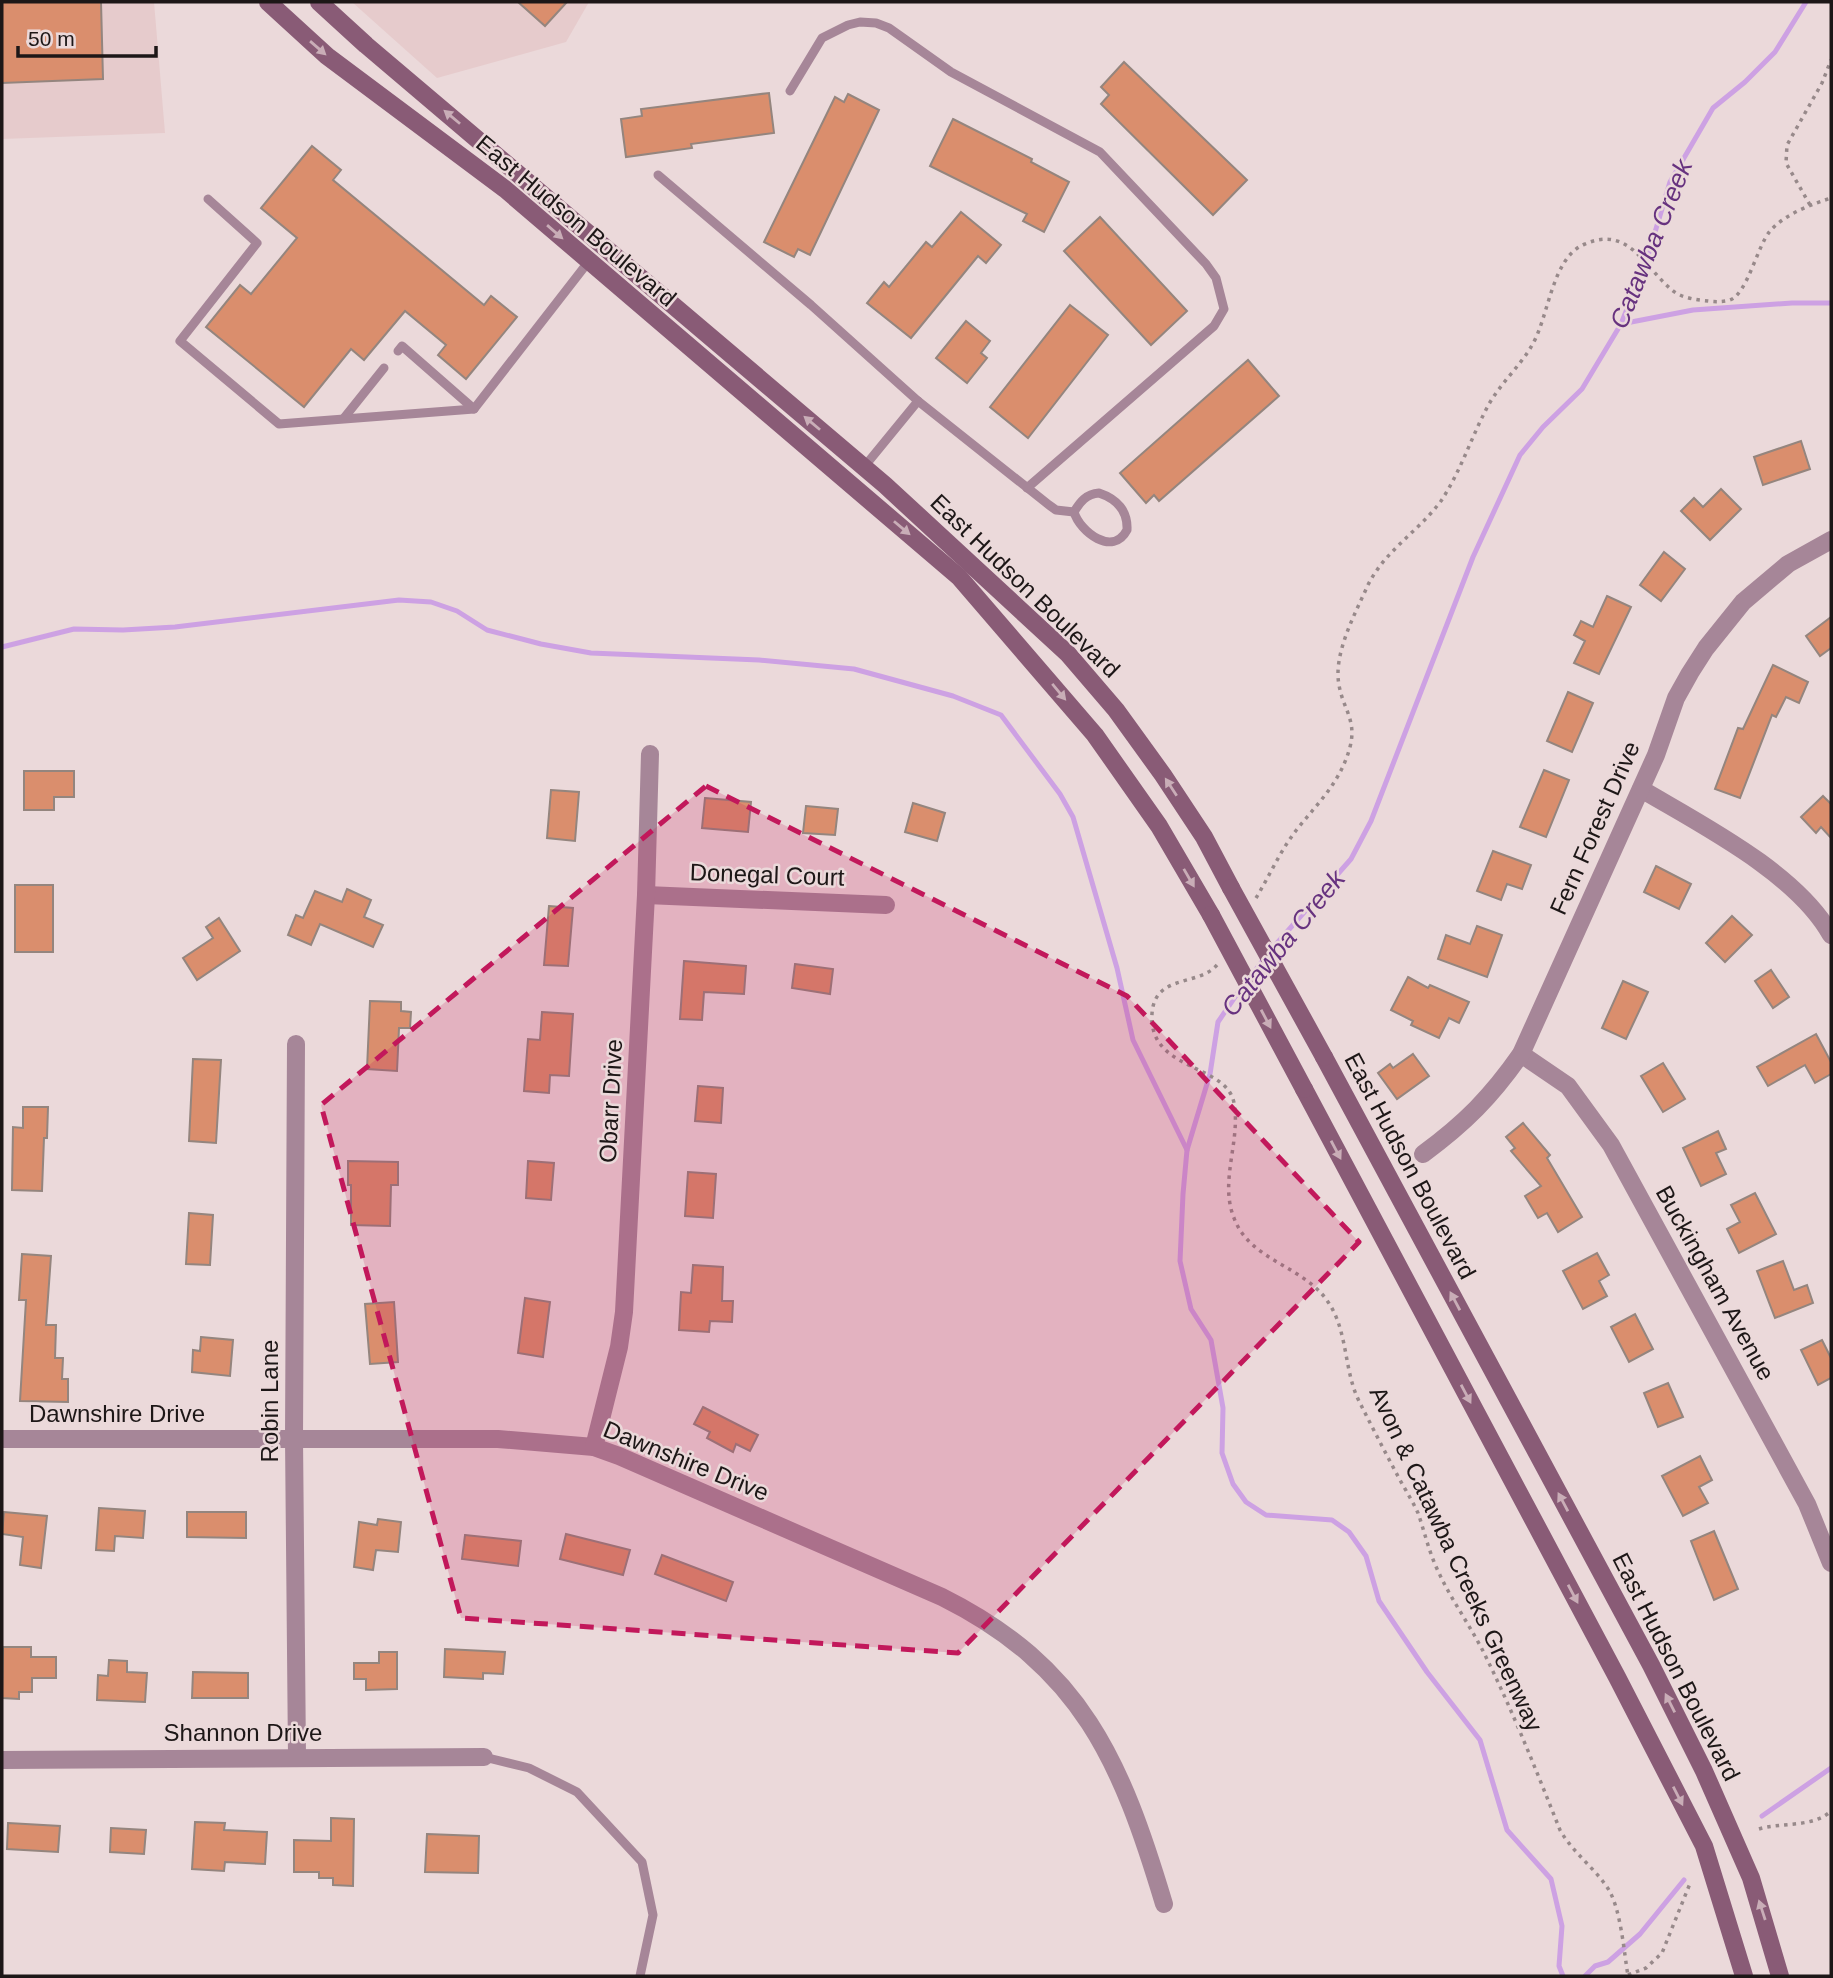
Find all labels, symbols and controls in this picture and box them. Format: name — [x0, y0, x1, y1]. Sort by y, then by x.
scale bar — [18, 14, 156, 58]
text: 50 m — [28, 27, 75, 50]
one-way arrow — [309, 40, 327, 56]
one-way arrow — [443, 109, 461, 125]
street label: East Hudson Boulevard — [471, 129, 682, 312]
water label: Catawba Creek — [1604, 153, 1699, 333]
one-way arrow — [547, 224, 564, 239]
one-way arrow — [804, 416, 821, 431]
street label: East Hudson Boulevard — [925, 488, 1125, 683]
one-way arrow — [893, 520, 911, 536]
one-way arrow — [1051, 683, 1067, 701]
street label: Fern Forest Drive — [1544, 737, 1645, 919]
one-way arrow — [1165, 777, 1178, 797]
street label: Donegal Court — [689, 858, 845, 891]
water label: Catawba Creek — [1215, 862, 1352, 1022]
one-way arrow — [1183, 868, 1195, 887]
one-way arrow — [1261, 1009, 1272, 1029]
street label: Obarr Drive — [594, 1038, 627, 1164]
street label: East Hudson Boulevard — [1339, 1048, 1482, 1283]
one-way arrow — [1330, 1140, 1342, 1159]
street label: Buckingham Avenue — [1651, 1181, 1780, 1385]
one-way arrow — [1449, 1292, 1461, 1311]
street label: Robin Lane — [256, 1340, 283, 1462]
street label: Avon & Catawba Creeks Greenway — [1365, 1382, 1548, 1735]
one-way arrow — [1460, 1384, 1472, 1404]
street label: Dawnshire Drive — [29, 1400, 205, 1427]
street label: Dawnshire Drive — [600, 1415, 773, 1506]
one-way arrow — [1557, 1492, 1569, 1512]
street label: East Hudson Boulevard — [1607, 1548, 1746, 1785]
one-way arrow — [1567, 1585, 1579, 1604]
one-way arrow — [1664, 1693, 1675, 1713]
street label: Shannon Drive — [164, 1719, 322, 1746]
one-way arrow — [1673, 1786, 1684, 1806]
one-way arrow — [1756, 1900, 1766, 1921]

